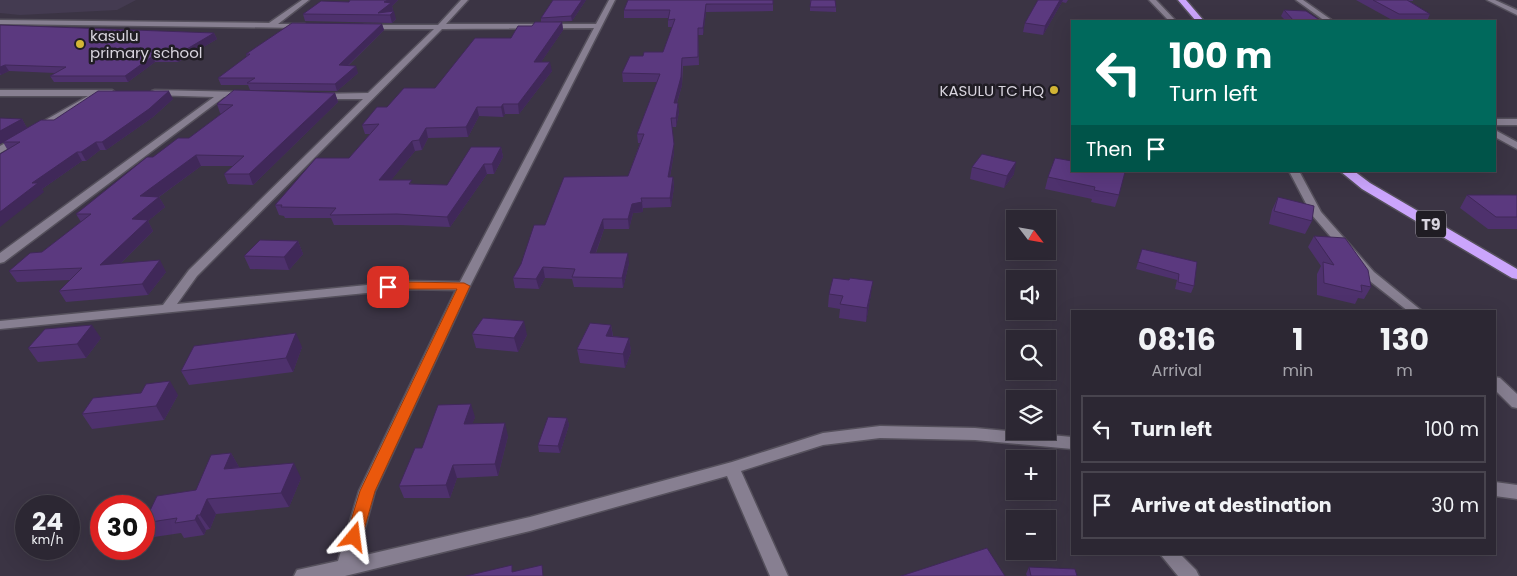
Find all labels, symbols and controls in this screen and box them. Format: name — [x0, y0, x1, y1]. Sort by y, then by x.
place label: kasulu primary school — [90, 25, 203, 63]
text: 100 m — [1169, 31, 1272, 80]
marker: kasulu primary school — [74, 38, 86, 50]
icon: left — [1086, 40, 1151, 105]
text: Turn left — [1169, 78, 1257, 109]
place label: KASULU TC HQ — [939, 80, 1044, 101]
marker: KASULU TC HQ — [1048, 84, 1060, 96]
icon: arrive — [1142, 135, 1170, 163]
text: Then — [1086, 136, 1132, 163]
north arrow — [1006, 210, 1056, 260]
map controls — [1006, 210, 1056, 560]
road number: T9 — [1416, 210, 1446, 238]
pin — [367, 266, 409, 308]
button: sound — [1006, 270, 1056, 320]
icon: arrive — [374, 273, 402, 301]
text: 08:16 — [1138, 318, 1216, 361]
text: 1 — [1292, 318, 1304, 361]
text: 130 — [1380, 318, 1429, 361]
button: search — [1006, 330, 1056, 380]
text: Arrival — [1152, 359, 1202, 382]
text: min — [1283, 359, 1313, 382]
text: m — [1396, 359, 1413, 382]
button: layers — [1006, 390, 1056, 440]
icon: left — [1088, 415, 1116, 443]
text: Turn left — [1131, 416, 1212, 443]
text: 100 m — [1424, 416, 1479, 443]
button: + — [1006, 450, 1056, 500]
icon: arrive — [1088, 491, 1116, 519]
text: Arrive at destination — [1131, 492, 1332, 519]
text: 30 m — [1431, 492, 1479, 519]
speed limit sign: 30 — [90, 495, 155, 560]
text: 24 — [32, 504, 63, 539]
position arrow — [327, 510, 379, 562]
button: − — [1006, 510, 1056, 560]
text: km/h — [32, 531, 63, 548]

